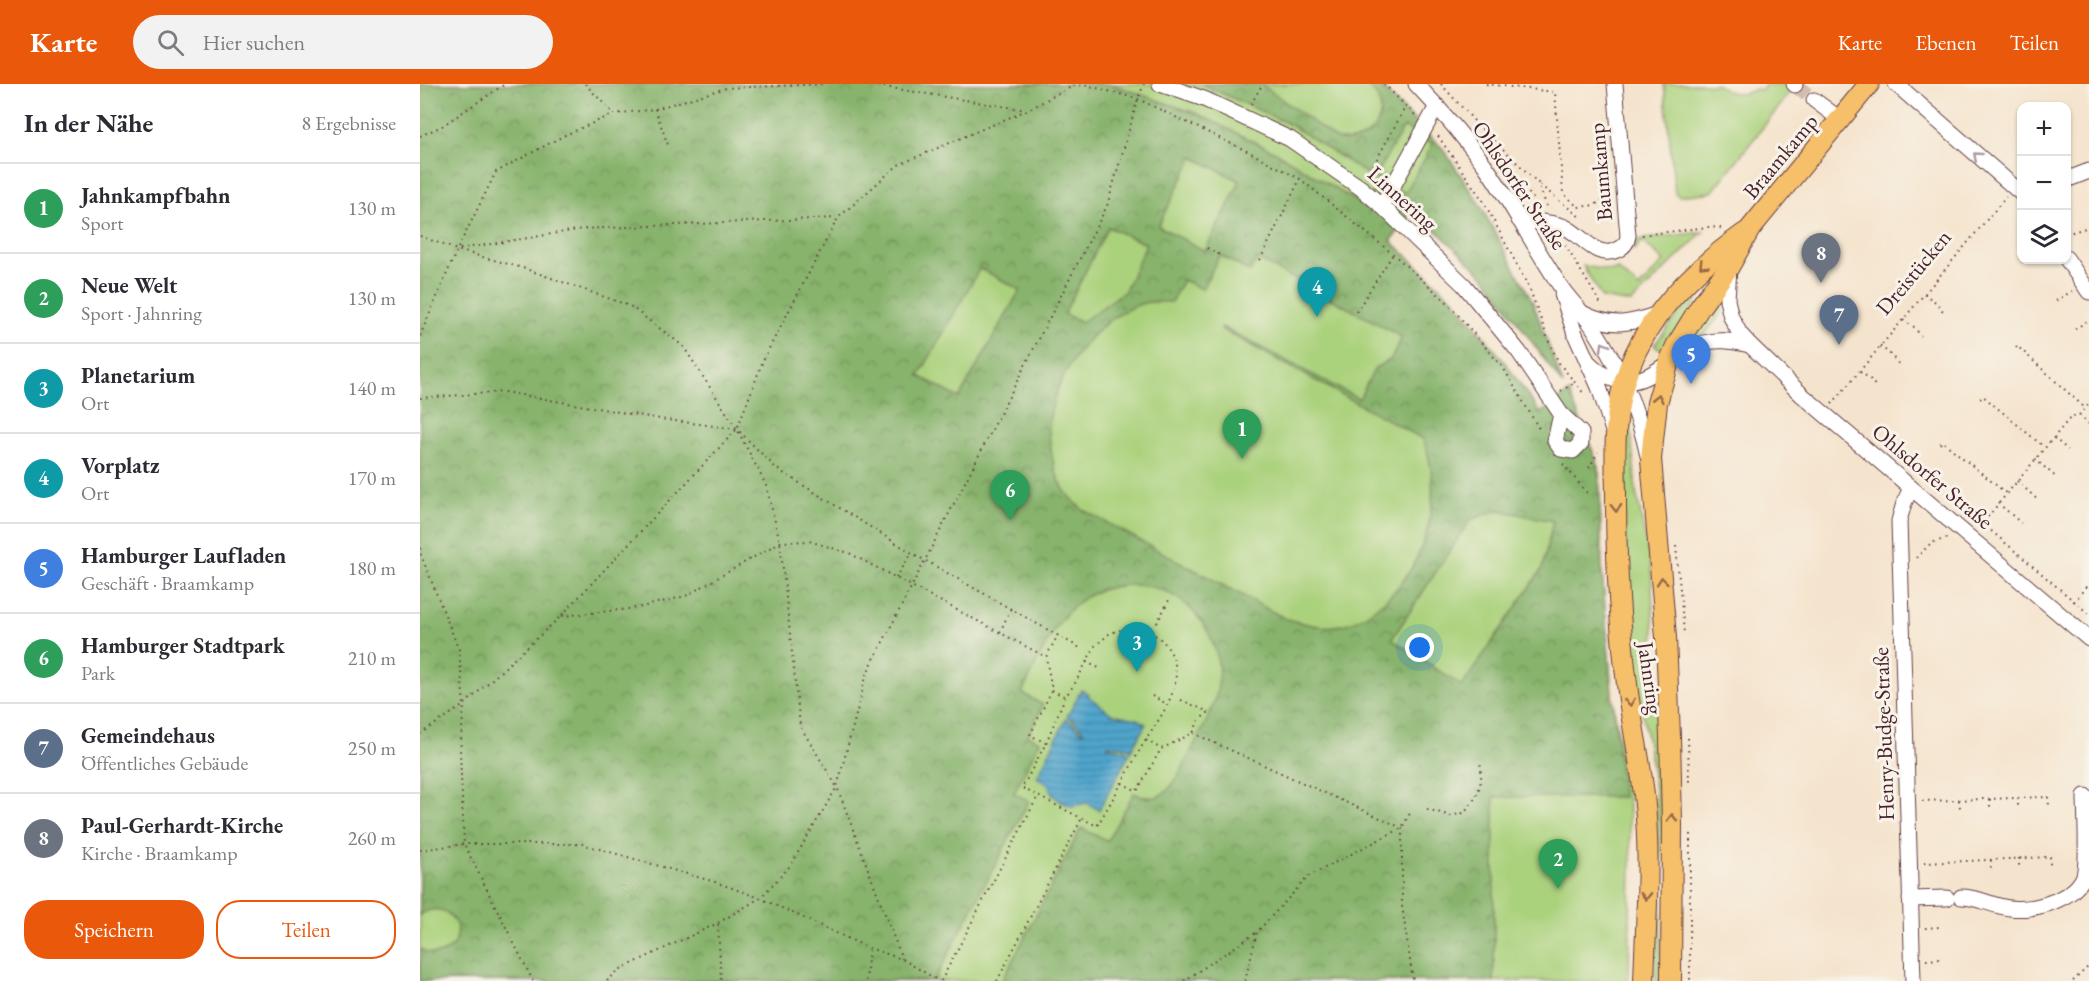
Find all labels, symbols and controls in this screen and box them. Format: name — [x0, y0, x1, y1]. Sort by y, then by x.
search box — [133, 15, 553, 69]
text: Karte — [30, 24, 97, 60]
icon: search — [154, 26, 187, 59]
text: Hier suchen — [202, 28, 305, 57]
text: Karte — [1838, 29, 1882, 56]
text: Ebenen — [1915, 29, 1976, 56]
text: Teilen — [2009, 29, 2059, 56]
map controls — [2017, 102, 2071, 264]
button: + — [2017, 102, 2071, 156]
text: In der Nähe — [24, 106, 153, 140]
street label: Braamkamp — [1736, 108, 1824, 205]
text: 8 Ergebnisse — [301, 110, 396, 136]
street label: Ohlsdorfer Straße — [1466, 115, 1574, 256]
street label: Baumkamp — [1582, 122, 1619, 222]
one-way arrow — [1974, 152, 1984, 163]
button: − — [2017, 156, 2071, 210]
street label: Linnering — [1362, 159, 1444, 238]
text: Jahnkampfbahn — [81, 181, 230, 210]
text: 1 — [38, 195, 49, 221]
text: 130 m — [348, 195, 396, 221]
text: Sport — [81, 210, 124, 236]
button: layers — [2017, 210, 2071, 264]
street label: Dreistücken — [1869, 223, 1958, 321]
pin: 8 — [1802, 234, 1840, 283]
one-way arrow — [1700, 258, 1710, 269]
pin: 4 — [1298, 268, 1336, 317]
text: Neue Welt — [81, 271, 177, 300]
text: 2 — [38, 285, 49, 311]
text: 130 m — [348, 285, 396, 311]
pin: 7 — [1820, 296, 1858, 345]
text: Sport · Jahnring — [81, 300, 202, 326]
pin: 5 — [1672, 334, 1710, 384]
one-way arrow — [1600, 342, 1611, 352]
text: Planetarium — [81, 361, 195, 390]
text: 3 — [38, 375, 49, 401]
text: 140 m — [348, 375, 396, 401]
text: Ort — [81, 390, 109, 416]
one-way arrow — [1651, 393, 1664, 403]
pin: 1 — [1222, 410, 1262, 459]
street label: Ohlsdorfer Straße — [1866, 417, 2000, 536]
text: Vorplatz — [81, 451, 160, 480]
text: 4 — [38, 465, 49, 491]
text: 170 m — [348, 465, 396, 491]
pin: 6 — [990, 470, 1030, 520]
text: Ort — [81, 480, 109, 506]
one-way arrow — [1610, 503, 1622, 512]
text: Hamburger Laufladen — [81, 541, 286, 570]
text: 5 — [38, 555, 49, 581]
text: 180 m — [348, 555, 396, 581]
text: Geschäft · Braamkamp — [81, 570, 254, 596]
one-way arrow — [1656, 577, 1669, 586]
pin: 3 — [1118, 622, 1156, 672]
text: Hamburger Stadtpark — [81, 631, 285, 660]
your location — [1405, 633, 1434, 662]
street label: Jahnring — [1631, 638, 1670, 717]
text: 6 — [38, 645, 49, 671]
text: 210 m — [348, 645, 396, 671]
street label: Henry-Budge-Straße — [1866, 646, 1901, 821]
text: Park — [81, 660, 115, 686]
one-way arrow — [1623, 697, 1635, 707]
text: Gemeindehaus — [81, 721, 215, 750]
text: 7 — [38, 735, 49, 761]
text: 250 m — [348, 735, 396, 761]
text: Öffentliches Gebäude — [81, 750, 248, 776]
text: Paul-Gerhardt-Kirche — [81, 811, 283, 840]
one-way arrow — [1666, 813, 1678, 822]
text: 8 — [38, 825, 49, 851]
text: 260 m — [348, 825, 396, 851]
text: Kirche · Braamkamp — [81, 840, 238, 866]
pin: 2 — [1538, 840, 1578, 889]
one-way arrow — [1640, 891, 1653, 900]
button: Speichern — [24, 900, 204, 959]
button: Teilen — [216, 900, 396, 959]

